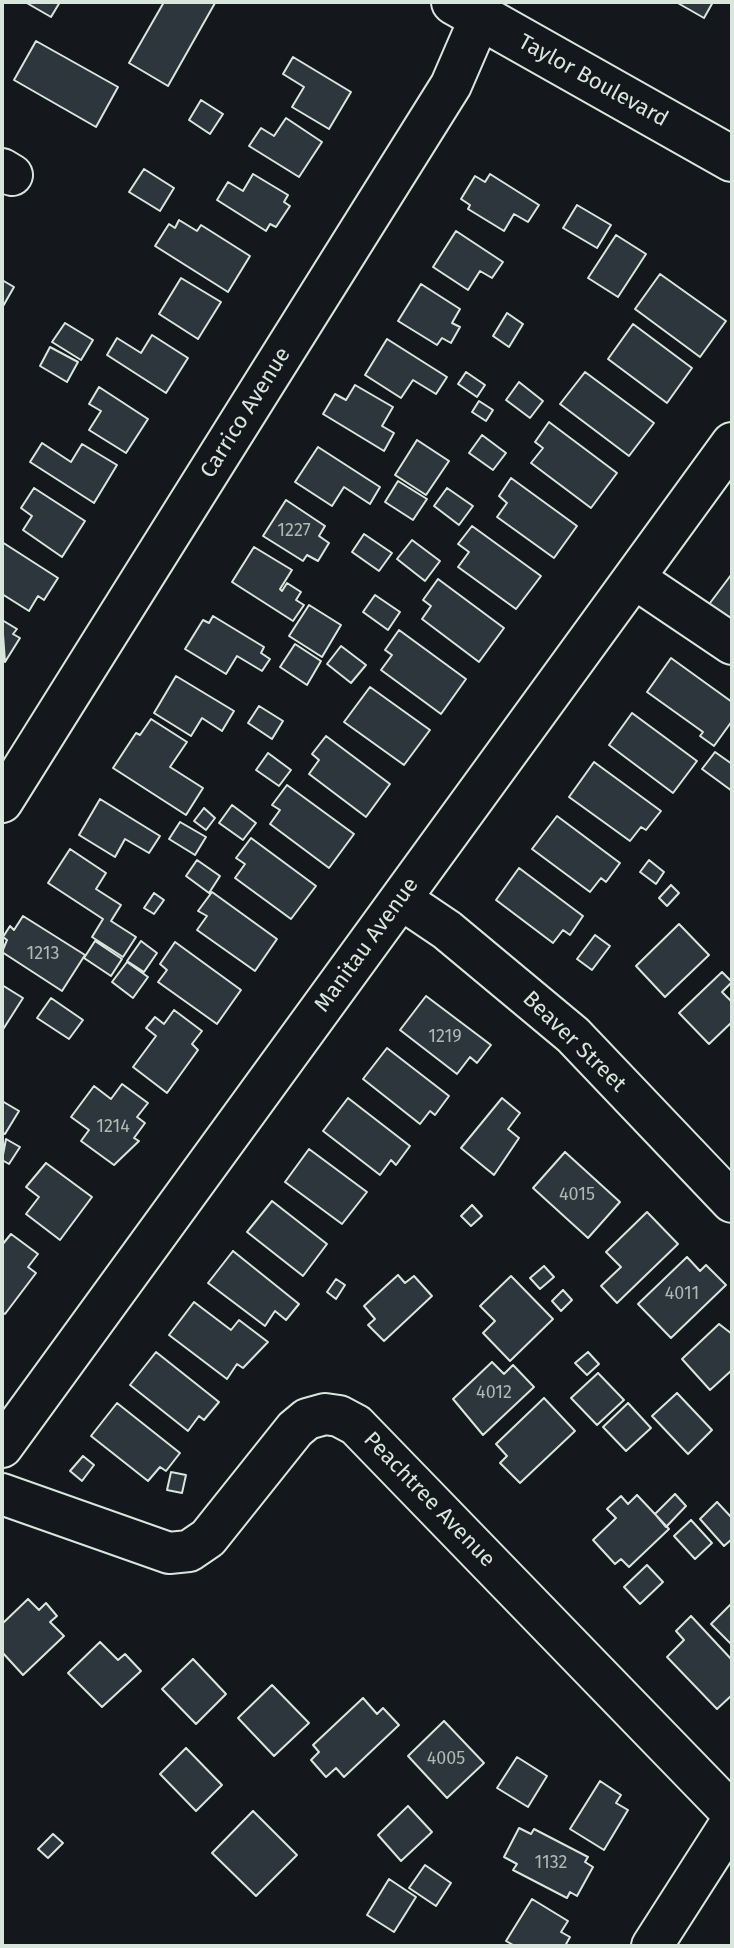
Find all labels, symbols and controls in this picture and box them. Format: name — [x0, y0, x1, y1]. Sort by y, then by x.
street label: Taylor Boulevard — [514, 29, 672, 133]
street label: Carrico Avenue — [195, 343, 297, 483]
house number: 1227 — [277, 520, 311, 542]
street label: Manitau Avenue — [309, 873, 425, 1017]
house number: 1213 — [26, 943, 60, 965]
street label: Beaver Street — [517, 986, 631, 1098]
house number: 1219 — [428, 1026, 462, 1048]
house number: 1214 — [96, 1116, 130, 1138]
house number: 4015 — [559, 1184, 595, 1206]
house number: 4011 — [665, 1283, 699, 1305]
house number: 4012 — [476, 1382, 512, 1404]
street label: Peachtree Avenue — [358, 1427, 500, 1573]
house number: 4005 — [427, 1748, 465, 1770]
house number: 1132 — [534, 1852, 568, 1874]

